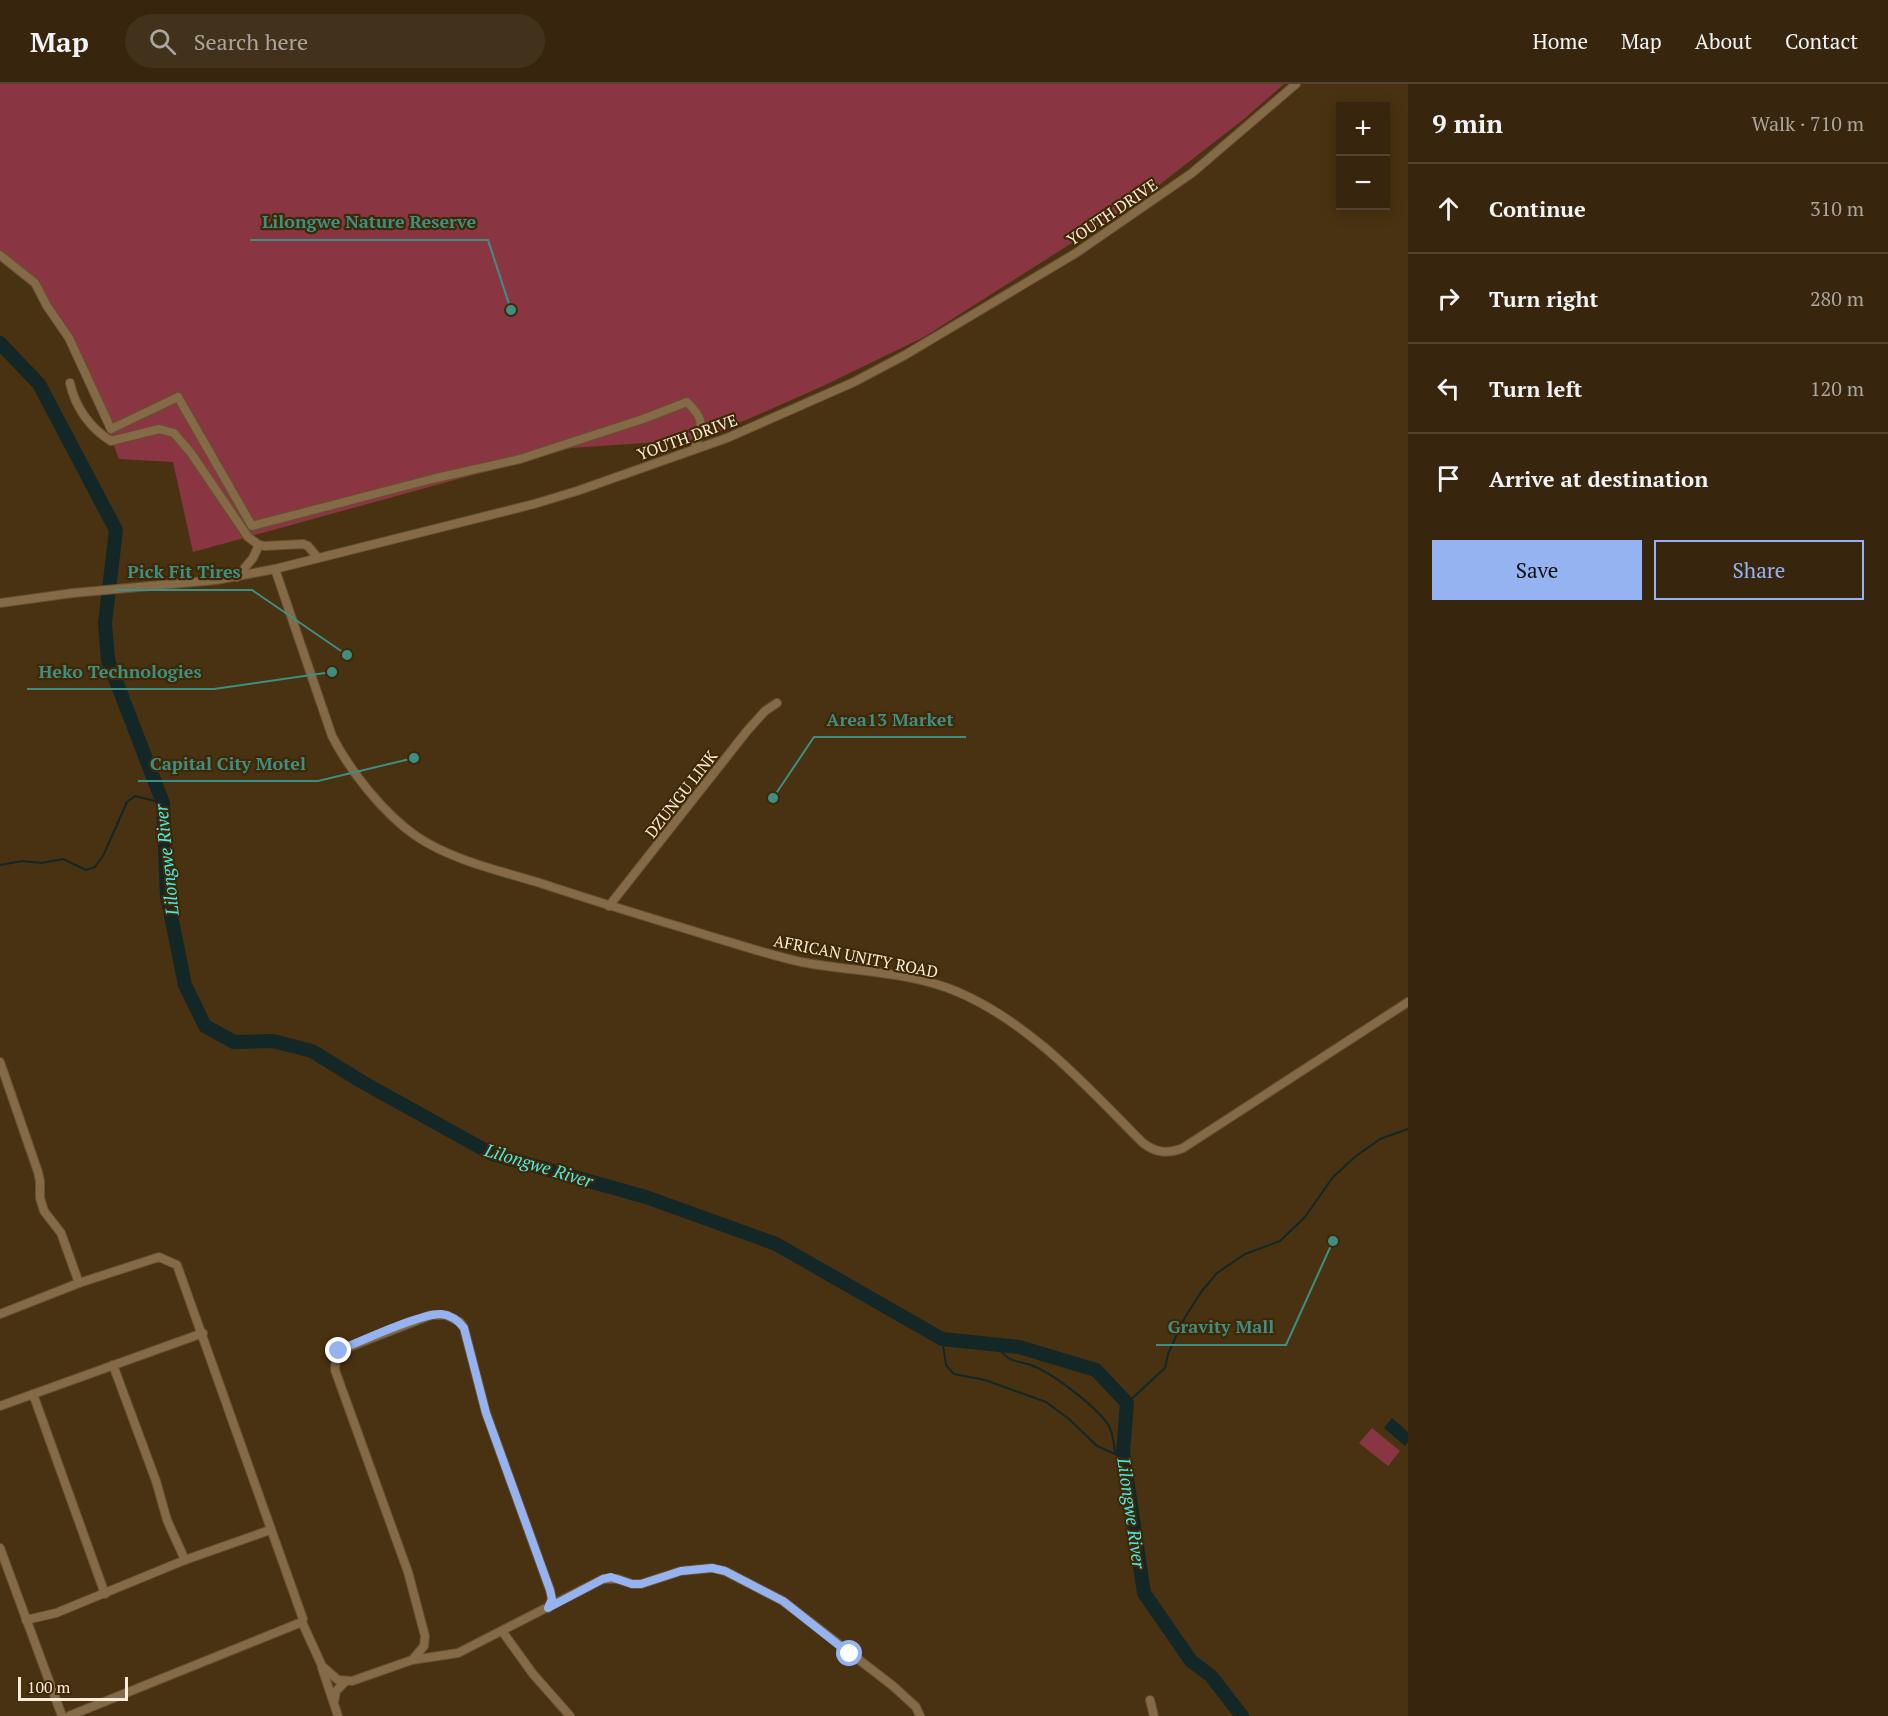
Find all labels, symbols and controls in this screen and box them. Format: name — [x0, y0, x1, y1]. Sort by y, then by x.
search box — [125, 14, 545, 68]
text: Map — [30, 23, 89, 60]
icon: search — [146, 25, 179, 58]
text: Search here — [194, 27, 308, 56]
text: Home — [1532, 27, 1588, 55]
text: Map — [1621, 27, 1662, 55]
text: About — [1695, 27, 1752, 55]
text: Contact — [1785, 27, 1858, 55]
map controls — [1336, 102, 1390, 210]
button: + — [1336, 102, 1390, 156]
text: 9 min — [1432, 106, 1503, 140]
text: Walk · 710 m — [1752, 110, 1864, 137]
button: − — [1336, 156, 1390, 210]
street label: YOUTH DRIVE — [1062, 173, 1162, 251]
icon: ahead — [1432, 192, 1465, 225]
text: Continue — [1489, 194, 1586, 223]
text: 310 m — [1810, 195, 1864, 222]
callout: Lilongwe Nature Reserve — [250, 204, 488, 240]
text: Lilongwe Nature Reserve — [262, 209, 476, 233]
icon: right — [1432, 282, 1465, 315]
text: Turn right — [1489, 284, 1598, 313]
text: 280 m — [1810, 285, 1864, 312]
icon: left — [1432, 372, 1465, 405]
text: Turn left — [1489, 374, 1582, 403]
text: 120 m — [1810, 375, 1864, 402]
street label: YOUTH DRIVE — [634, 409, 740, 465]
icon: arrive — [1432, 462, 1465, 495]
text: Arrive at destination — [1489, 464, 1708, 493]
button: Save — [1432, 540, 1642, 600]
button: Share — [1654, 540, 1864, 600]
callout: Pick Fit Tires — [115, 554, 252, 590]
text: Pick Fit Tires — [127, 559, 241, 583]
callout: Heko Technologies — [27, 653, 214, 689]
text: Heko Technologies — [38, 659, 202, 683]
callout: Area13 Market — [814, 701, 966, 737]
text: Area13 Market — [826, 707, 954, 731]
callout: Capital City Motel — [138, 745, 318, 781]
street label: DZUNGU LINK — [640, 745, 722, 842]
text: Capital City Motel — [150, 751, 306, 775]
water label: Lilongwe River — [148, 802, 184, 918]
street label: AFRICAN UNITY ROAD — [772, 929, 940, 983]
water label: Lilongwe River — [481, 1137, 597, 1193]
callout: Gravity Mall — [1156, 1309, 1286, 1345]
text: Gravity Mall — [1168, 1314, 1274, 1338]
route end — [325, 1337, 351, 1363]
water label: Lilongwe River — [1112, 1455, 1152, 1571]
route start — [836, 1640, 862, 1666]
scale bar — [18, 1674, 128, 1702]
text: 100 m — [27, 1676, 70, 1698]

